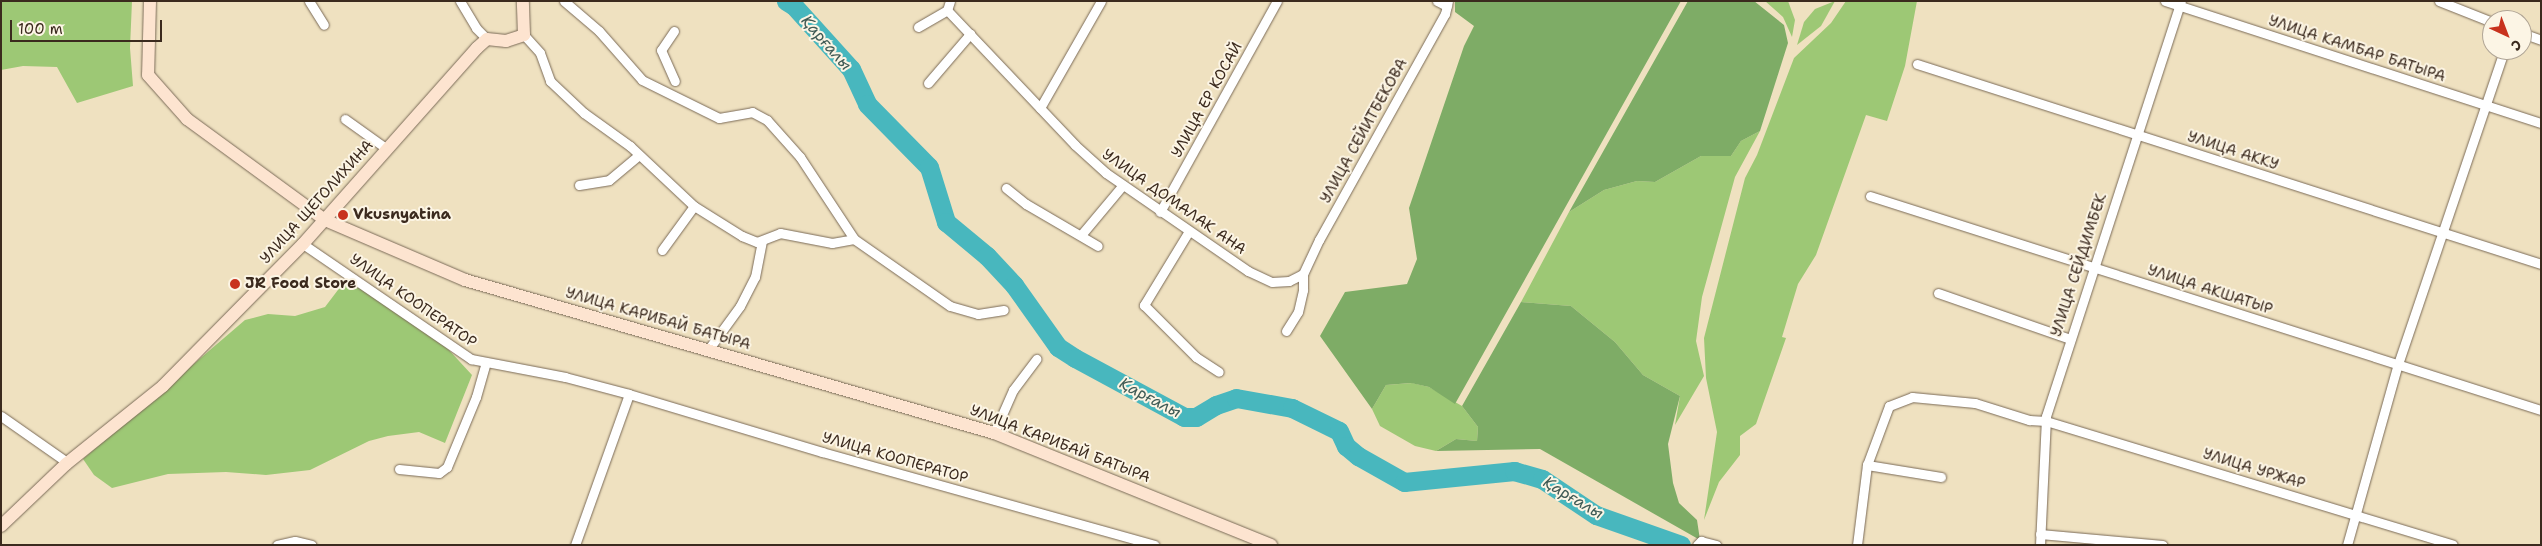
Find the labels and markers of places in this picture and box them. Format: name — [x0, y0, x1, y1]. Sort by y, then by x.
place label: Vkusnyatina — [353, 206, 451, 224]
marker: Vkusnyatina — [337, 209, 349, 221]
place label: JR Food Store — [245, 275, 356, 293]
marker: JR Food Store — [229, 278, 241, 290]

